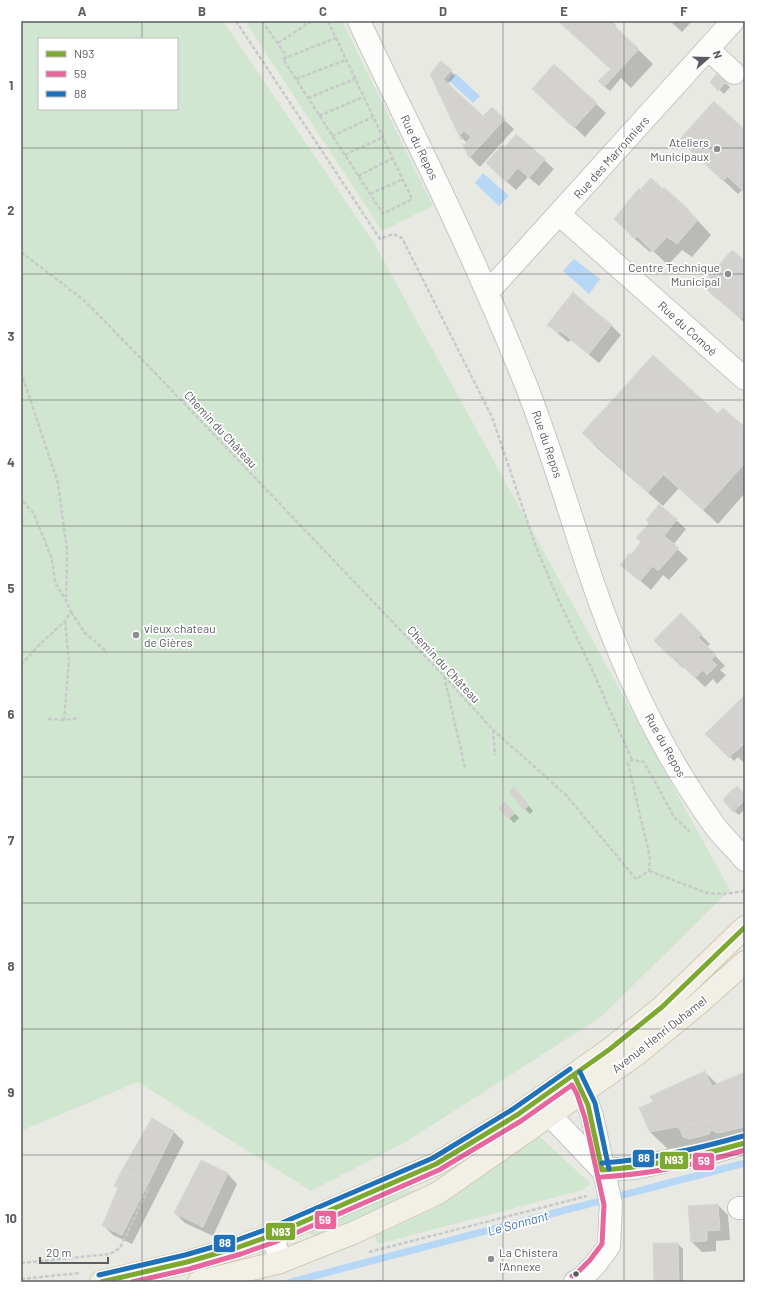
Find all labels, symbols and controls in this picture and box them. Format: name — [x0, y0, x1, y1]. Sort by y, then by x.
text: A — [78, 3, 87, 19]
text: B — [198, 3, 206, 19]
text: C — [319, 3, 327, 19]
text: D — [439, 3, 447, 19]
text: E — [560, 3, 568, 19]
text: F — [680, 3, 688, 19]
legend — [38, 38, 178, 110]
north arrow — [688, 38, 728, 78]
text: N93 — [74, 46, 95, 60]
text: N — [711, 49, 725, 60]
text: 59 — [74, 66, 86, 80]
text: 1 — [9, 77, 13, 93]
text: 88 — [74, 86, 87, 100]
street label: Rue du Repos — [398, 112, 442, 182]
street label: Rue des Marronniers — [570, 113, 652, 201]
place label: Ateliers Municipaux — [650, 135, 709, 163]
marker: Ateliers Municipaux — [712, 144, 722, 154]
text: 2 — [7, 202, 15, 218]
place label: Centre Technique Municipal — [628, 260, 720, 288]
marker: Centre Technique Municipal — [723, 269, 733, 279]
street label: Rue du Comoé — [656, 298, 720, 358]
text: 3 — [7, 328, 15, 344]
street label: Chemin du Château — [182, 388, 260, 470]
street label: Rue du Repos — [530, 408, 566, 480]
text: 4 — [7, 454, 15, 470]
text: 5 — [7, 580, 15, 596]
place label: vieux chateau de Gières — [144, 621, 216, 649]
street label: Chemin du Château — [405, 623, 483, 705]
marker: vieux chateau de Gières — [131, 630, 141, 640]
text: 6 — [8, 706, 15, 722]
street label: Rue du Repos — [643, 711, 689, 779]
text: 7 — [8, 832, 15, 848]
text: 8 — [7, 958, 15, 974]
street label: Avenue Henri Duhamel — [609, 993, 709, 1075]
text: 9 — [8, 1084, 15, 1100]
line badge: 88 — [632, 1149, 655, 1168]
text: 88 — [638, 1151, 650, 1164]
line badge: N93 — [659, 1151, 689, 1170]
line badge: 59 — [692, 1152, 715, 1171]
text: N93 — [664, 1153, 684, 1166]
text: 59 — [698, 1154, 710, 1167]
water label: Le Sonnant — [486, 1207, 551, 1239]
text: 10 — [5, 1210, 17, 1226]
line badge: 59 — [314, 1210, 337, 1230]
text: 59 — [319, 1213, 331, 1226]
line badge: N93 — [265, 1222, 296, 1241]
text: N93 — [271, 1225, 291, 1238]
line badge: 88 — [213, 1234, 236, 1253]
text: 88 — [219, 1236, 231, 1249]
scale bar — [40, 1239, 108, 1265]
text: 20 m — [46, 1245, 72, 1259]
place label: La Chistera l’Annexe — [499, 1245, 558, 1273]
marker: La Chistera l’Annexe — [486, 1254, 496, 1264]
unlabelled marker — [571, 1269, 581, 1279]

